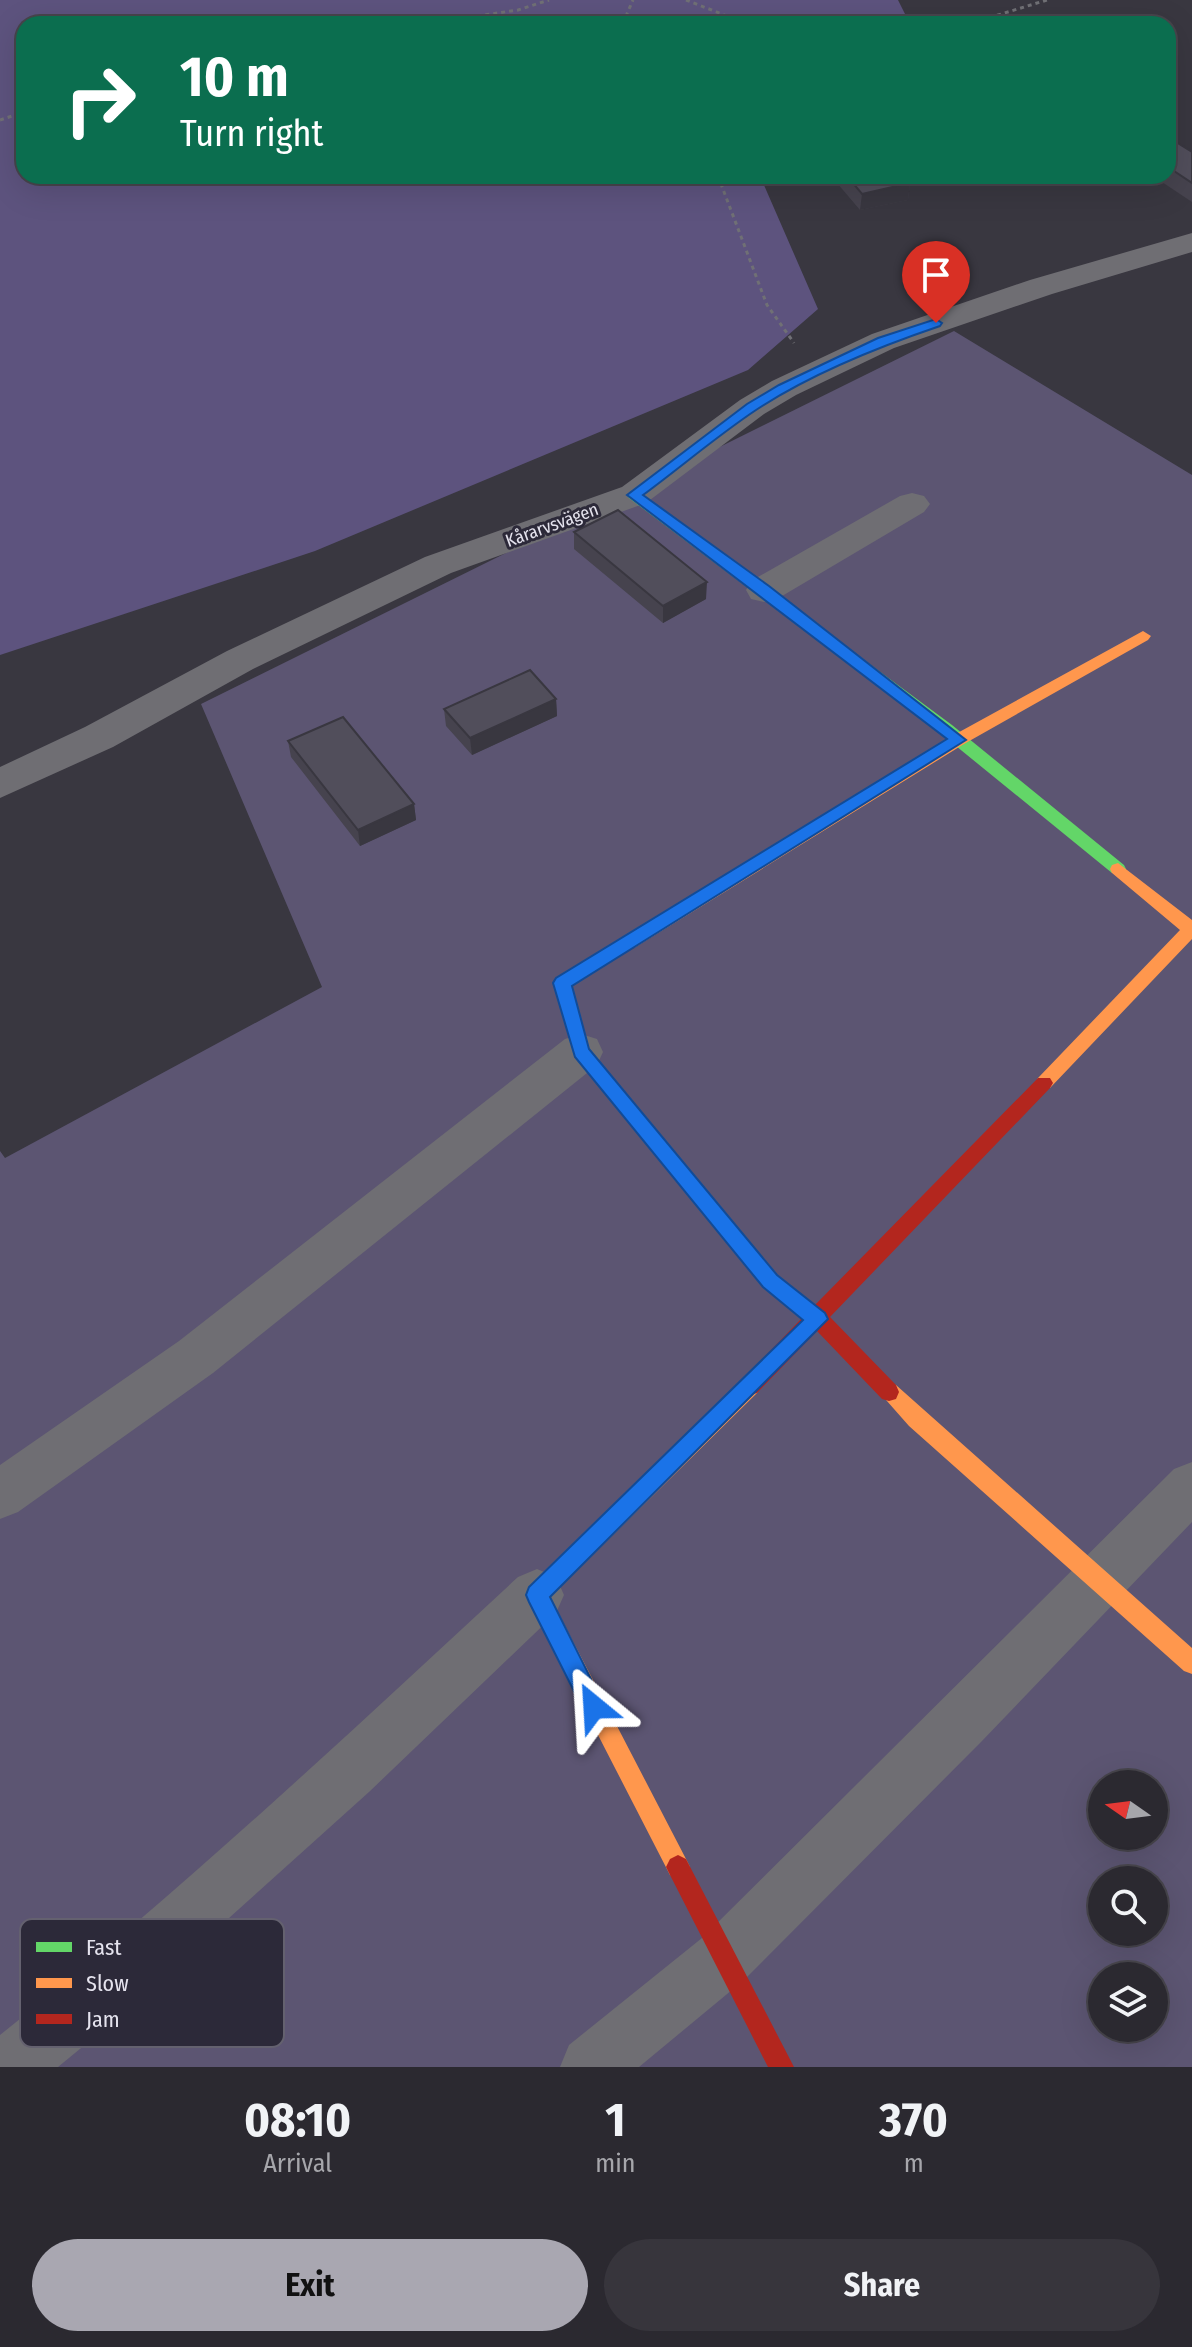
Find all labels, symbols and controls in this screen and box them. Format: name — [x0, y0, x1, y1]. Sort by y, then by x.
text: 10 m — [180, 44, 289, 111]
icon: right — [48, 48, 152, 152]
text: Turn right — [180, 112, 323, 156]
pin — [902, 241, 970, 323]
icon: arrive — [914, 253, 958, 297]
street label: Kårarvsvägen — [503, 498, 601, 552]
position arrow — [552, 1665, 636, 1749]
north arrow — [1088, 1770, 1168, 1850]
map controls — [1088, 1770, 1168, 2042]
button: search — [1088, 1866, 1168, 1946]
legend — [20, 1919, 284, 2047]
text: Fast — [86, 1934, 122, 1961]
button: layers — [1088, 1962, 1168, 2042]
text: Slow — [86, 1970, 129, 1997]
text: Jam — [86, 2006, 120, 2033]
text: 08:10 — [244, 2091, 351, 2149]
text: 1 — [605, 2091, 626, 2149]
text: 370 — [879, 2091, 948, 2149]
text: Arrival — [263, 2148, 332, 2179]
text: min — [595, 2148, 635, 2179]
text: m — [904, 2148, 924, 2179]
button: Exit — [32, 2239, 588, 2331]
button: Share — [604, 2239, 1160, 2331]

